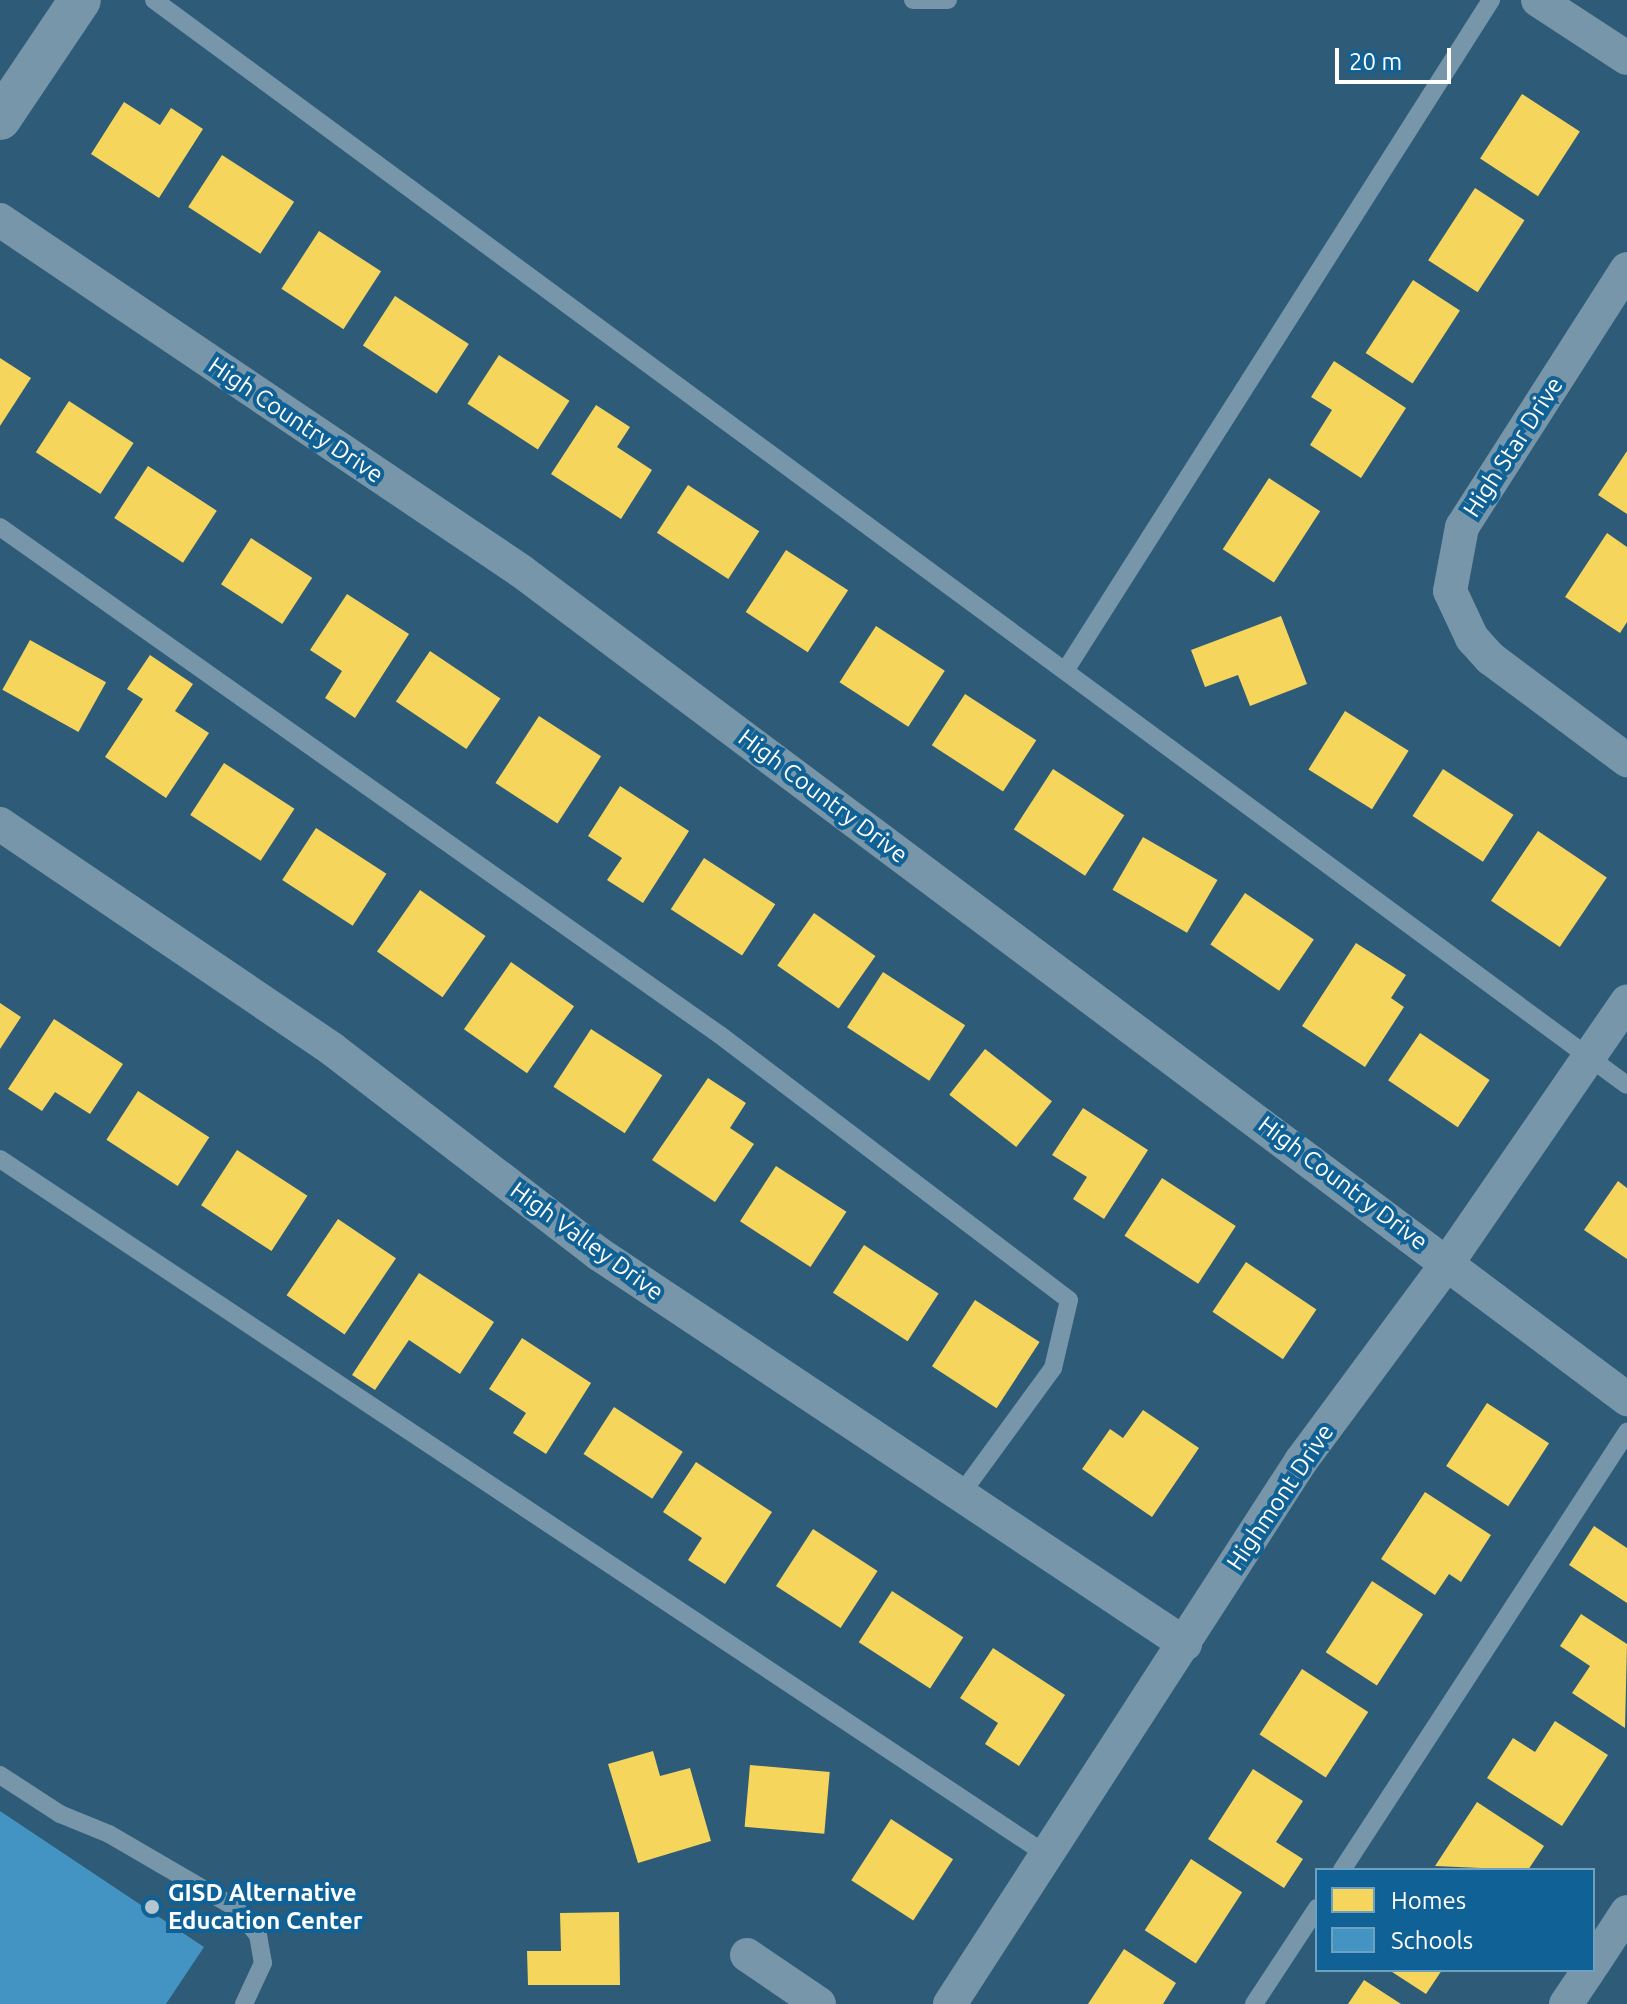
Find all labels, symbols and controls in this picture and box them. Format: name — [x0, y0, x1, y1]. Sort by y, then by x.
scale bar — [1339, 32, 1455, 82]
text: 20 m — [1349, 48, 1402, 75]
street label: High Country Drive — [203, 351, 389, 489]
street label: High Star Drive — [1457, 372, 1569, 522]
street label: High Country Drive — [733, 723, 913, 869]
street label: High Country Drive — [1253, 1110, 1433, 1256]
street label: High Valley Drive — [505, 1176, 669, 1306]
street label: Highmont Drive — [1220, 1418, 1340, 1576]
legend — [1315, 1868, 1595, 1972]
place label: GISD Alternative Education Center — [168, 1879, 363, 1935]
text: Homes — [1391, 1887, 1466, 1914]
marker: GISD Alternative Education Center — [143, 1898, 161, 1916]
text: Schools — [1391, 1927, 1473, 1954]

